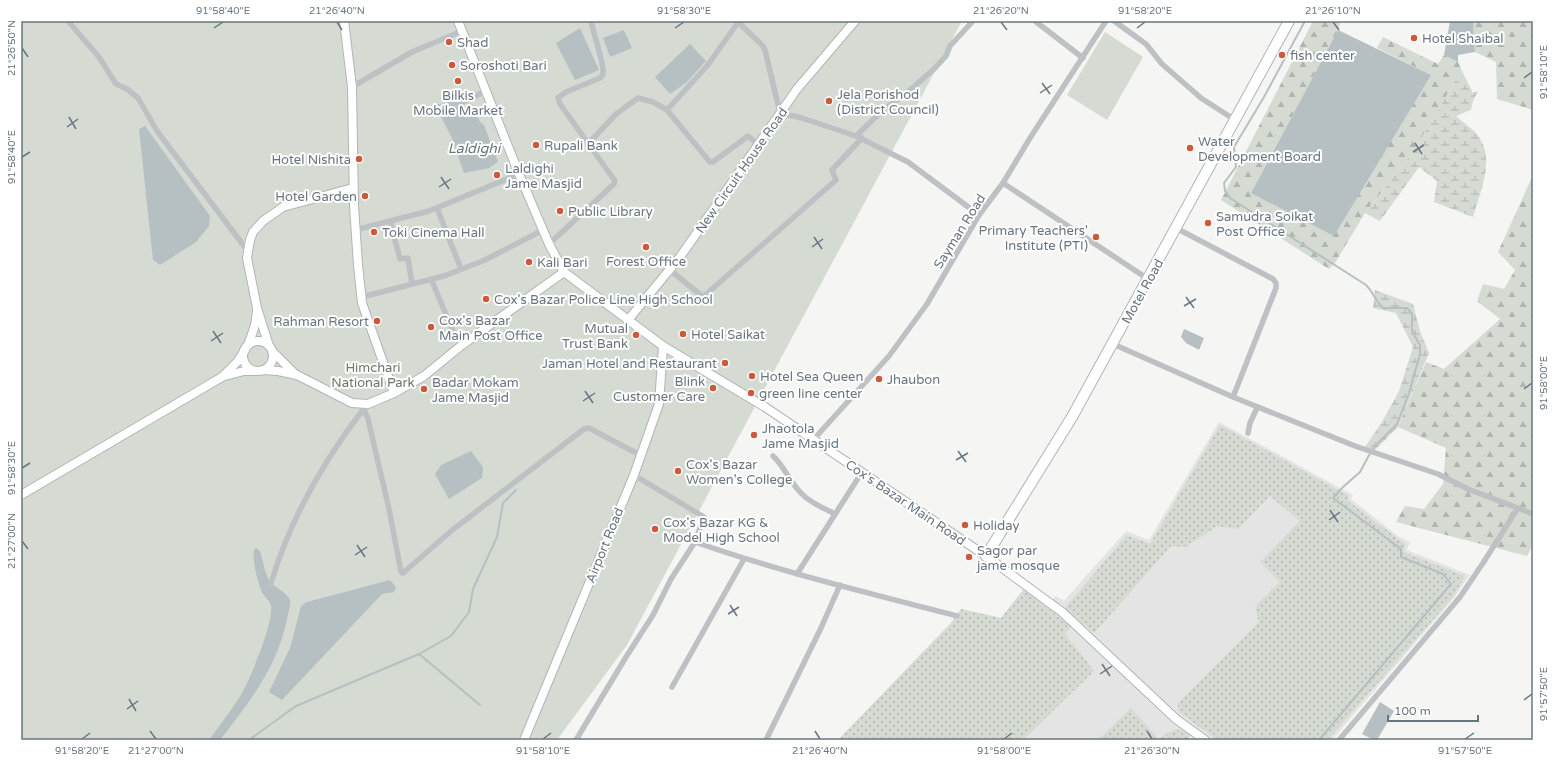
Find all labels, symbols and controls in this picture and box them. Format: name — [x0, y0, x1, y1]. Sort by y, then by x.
text: 91°58'40"E — [196, 5, 250, 17]
text: 21°26'40"N — [309, 5, 365, 17]
text: 91°58'30"E — [657, 5, 711, 17]
text: 21°26'20"N — [973, 5, 1029, 17]
text: 91°58'20"E — [1118, 5, 1172, 17]
text: 21°26'10"N — [1305, 5, 1361, 17]
text: 21°26'50"N — [6, 20, 18, 76]
place label: Hotel Shaibal — [1422, 31, 1503, 47]
marker: Hotel Shaibal — [1409, 33, 1419, 43]
place label: Shad — [457, 35, 488, 51]
marker: Shad — [444, 37, 454, 47]
text: 91°58'10"E — [1538, 45, 1550, 99]
place label: fish center — [1290, 48, 1355, 64]
marker: fish center — [1277, 50, 1287, 60]
place label: Soroshoti Bari — [460, 58, 547, 74]
marker: Soroshoti Bari — [447, 60, 457, 70]
marker: Bilkis Mobile Market — [453, 76, 463, 86]
place label: Jela Porishod (District Council) — [837, 87, 939, 118]
place label: Bilkis Mobile Market — [413, 88, 503, 119]
marker: Jela Porishod (District Council) — [824, 96, 834, 106]
street label: New Circuit House Road — [692, 105, 791, 237]
text: 91°58'40"E — [6, 130, 18, 184]
place label: Water Development Board — [1198, 134, 1321, 165]
place label: Rupali Bank — [544, 138, 618, 154]
water label: Laldighi — [448, 140, 502, 157]
marker: Rupali Bank — [531, 140, 541, 150]
marker: Water Development Board — [1185, 143, 1195, 153]
place label: Hotel Nishita — [271, 152, 351, 168]
marker: Hotel Nishita — [354, 154, 364, 164]
place label: Laldighi Jame Masjid — [505, 161, 582, 192]
marker: Laldighi Jame Masjid — [492, 170, 502, 180]
place label: Hotel Garden — [275, 189, 357, 205]
marker: Hotel Garden — [360, 191, 370, 201]
street label: Sayman Road — [930, 191, 989, 272]
place label: Public Library — [568, 204, 653, 220]
marker: Public Library — [555, 206, 565, 216]
place label: Samudra Soikat Post Office — [1216, 209, 1313, 240]
marker: Samudra Soikat Post Office — [1203, 218, 1213, 228]
place label: Primary Teachers' Institute (PTI) — [979, 223, 1088, 254]
place label: Toki Cinema Hall — [382, 225, 484, 241]
marker: Toki Cinema Hall — [369, 227, 379, 237]
marker: Primary Teachers' Institute (PTI) — [1091, 232, 1101, 242]
marker: Forest Office — [641, 242, 651, 252]
place label: Forest Office — [606, 254, 686, 270]
place label: Kali Bari — [537, 255, 587, 271]
street label: Motel Road — [1118, 256, 1167, 327]
marker: Kali Bari — [524, 257, 534, 267]
place label: Cox's Bazar Police Line High School — [494, 292, 713, 308]
marker: Cox's Bazar Police Line High School — [481, 294, 491, 304]
place label: Cox's Bazar Main Post Office — [439, 313, 543, 344]
place label: Rahman Resort — [273, 314, 369, 330]
marker: Rahman Resort — [372, 316, 382, 326]
place label: Mutual Trust Bank — [562, 321, 628, 352]
marker: Cox's Bazar Main Post Office — [426, 322, 436, 332]
place label: Hotel Saikat — [691, 327, 765, 343]
marker: Hotel Saikat — [678, 329, 688, 339]
marker: Mutual Trust Bank — [631, 330, 641, 340]
place label: Jaman Hotel and Restaurant — [542, 356, 717, 372]
text: 91°58'00"E — [1538, 356, 1550, 410]
marker: Jaman Hotel and Restaurant — [720, 358, 730, 368]
park label: Himchari National Park — [331, 360, 415, 391]
place label: Hotel Sea Queen — [760, 369, 863, 385]
marker: Hotel Sea Queen — [747, 371, 757, 381]
place label: Jhaubon — [887, 372, 940, 388]
place label: Blink Customer Care — [613, 374, 705, 405]
marker: Jhaubon — [874, 374, 884, 384]
place label: Badar Mokam Jame Masjid — [432, 375, 519, 406]
marker: Blink Customer Care — [708, 383, 718, 393]
marker: Badar Mokam Jame Masjid — [419, 384, 429, 394]
place label: green line center — [759, 386, 862, 402]
marker: green line center — [746, 388, 756, 398]
place label: Jhaotola Jame Masjid — [762, 421, 839, 452]
marker: Jhaotola Jame Masjid — [749, 430, 759, 440]
text: 91°58'30"E — [6, 441, 18, 495]
place label: Cox's Bazar Women's College — [686, 457, 792, 488]
street label: Cox's Bazar Main Road — [842, 457, 969, 549]
marker: Cox's Bazar Women's College — [673, 466, 683, 476]
street label: Airport Road — [583, 505, 627, 585]
text: 21°27'00"N — [6, 513, 18, 569]
place label: Cox's Bazar KG & Model High School — [663, 515, 780, 546]
place label: Holiday — [973, 518, 1019, 534]
marker: Holiday — [960, 520, 970, 530]
marker: Cox's Bazar KG & Model High School — [650, 524, 660, 534]
place label: Sagor par jame mosque — [976, 543, 1060, 574]
marker: Sagor par jame mosque — [964, 552, 974, 562]
text: 91°57'50"E — [1538, 667, 1550, 721]
scale bar — [1388, 697, 1478, 723]
text: 100 m — [1394, 704, 1431, 718]
text: 91°58'20"E — [55, 745, 109, 757]
text: 21°27'00"N — [128, 745, 184, 757]
text: 91°58'10"E — [516, 745, 570, 757]
text: 21°26'40"N — [792, 745, 848, 757]
text: 91°58'00"E — [977, 745, 1031, 757]
text: 21°26'30"N — [1124, 745, 1180, 757]
text: 91°57'50"E — [1438, 745, 1492, 757]

